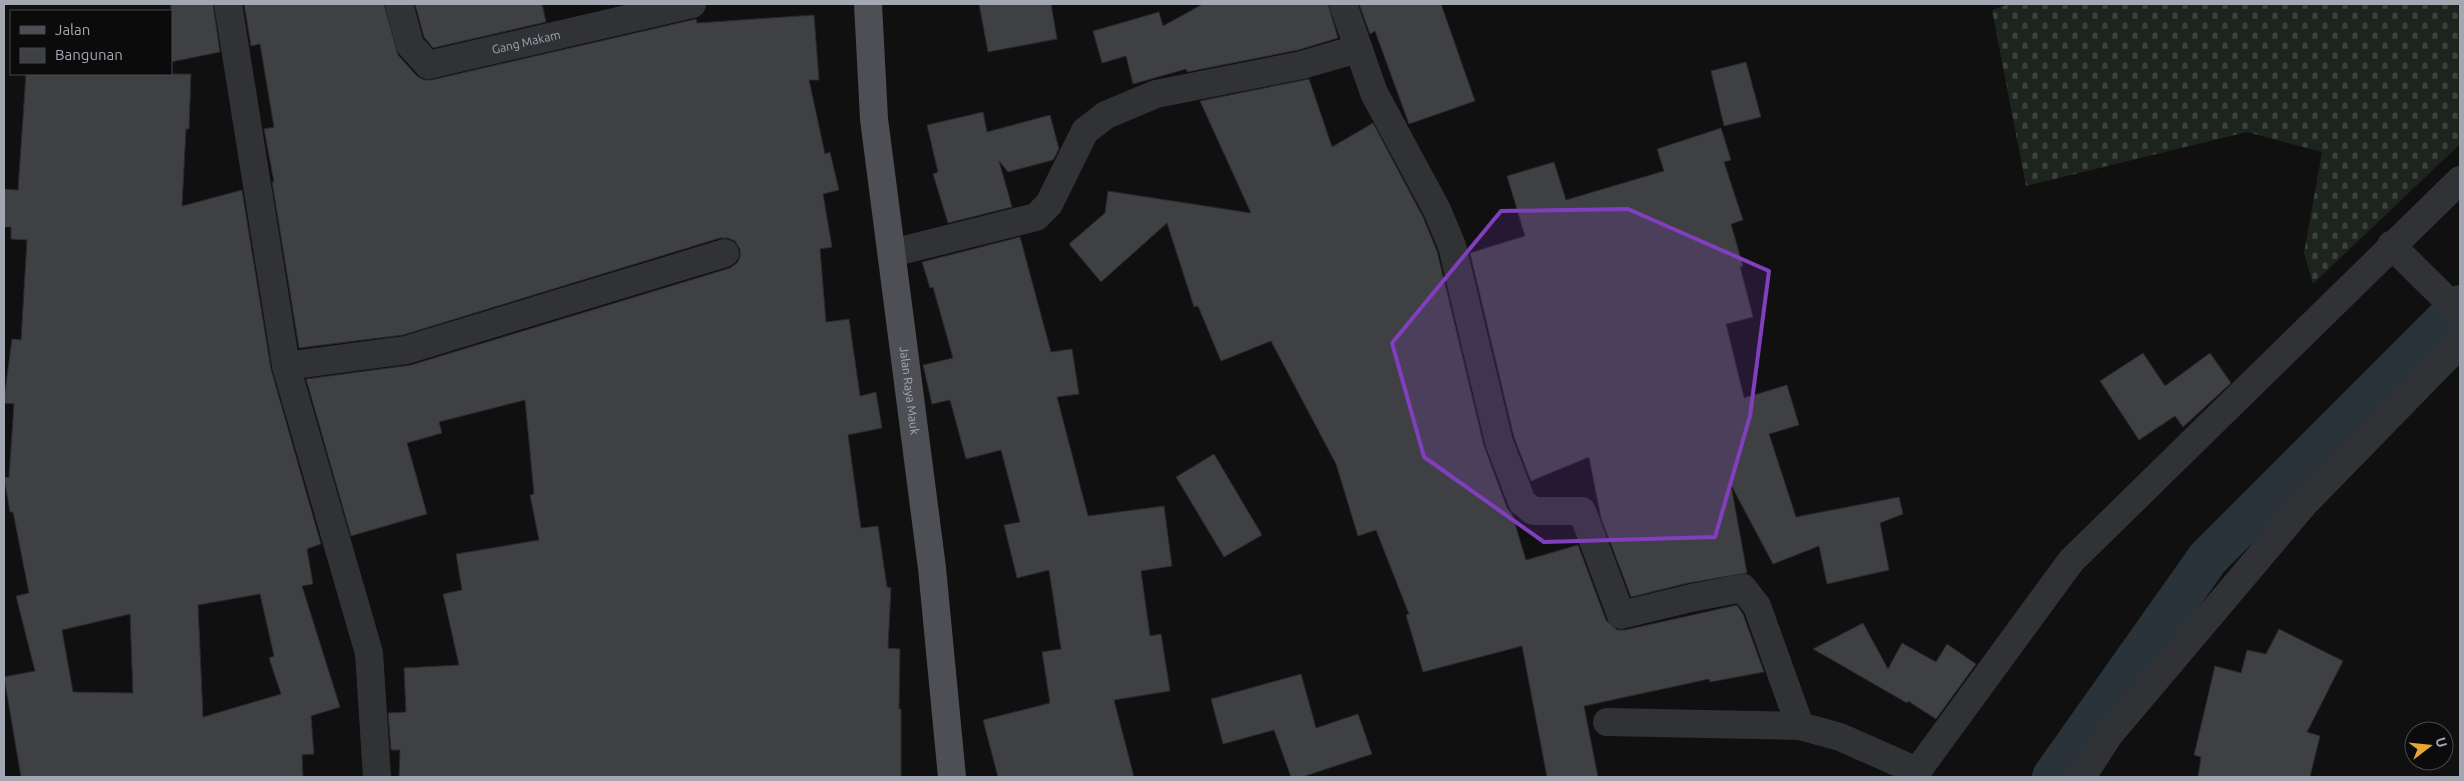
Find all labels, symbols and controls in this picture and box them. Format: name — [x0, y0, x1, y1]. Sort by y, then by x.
legend — [10, 10, 172, 75]
text: Jalan — [55, 21, 90, 38]
street label: Gang Makam — [490, 28, 561, 56]
text: Bangunan — [55, 46, 123, 63]
street label: Jalan Raya Mauk — [897, 346, 922, 435]
north arrow — [2404, 721, 2454, 771]
text: U — [2432, 735, 2451, 749]

